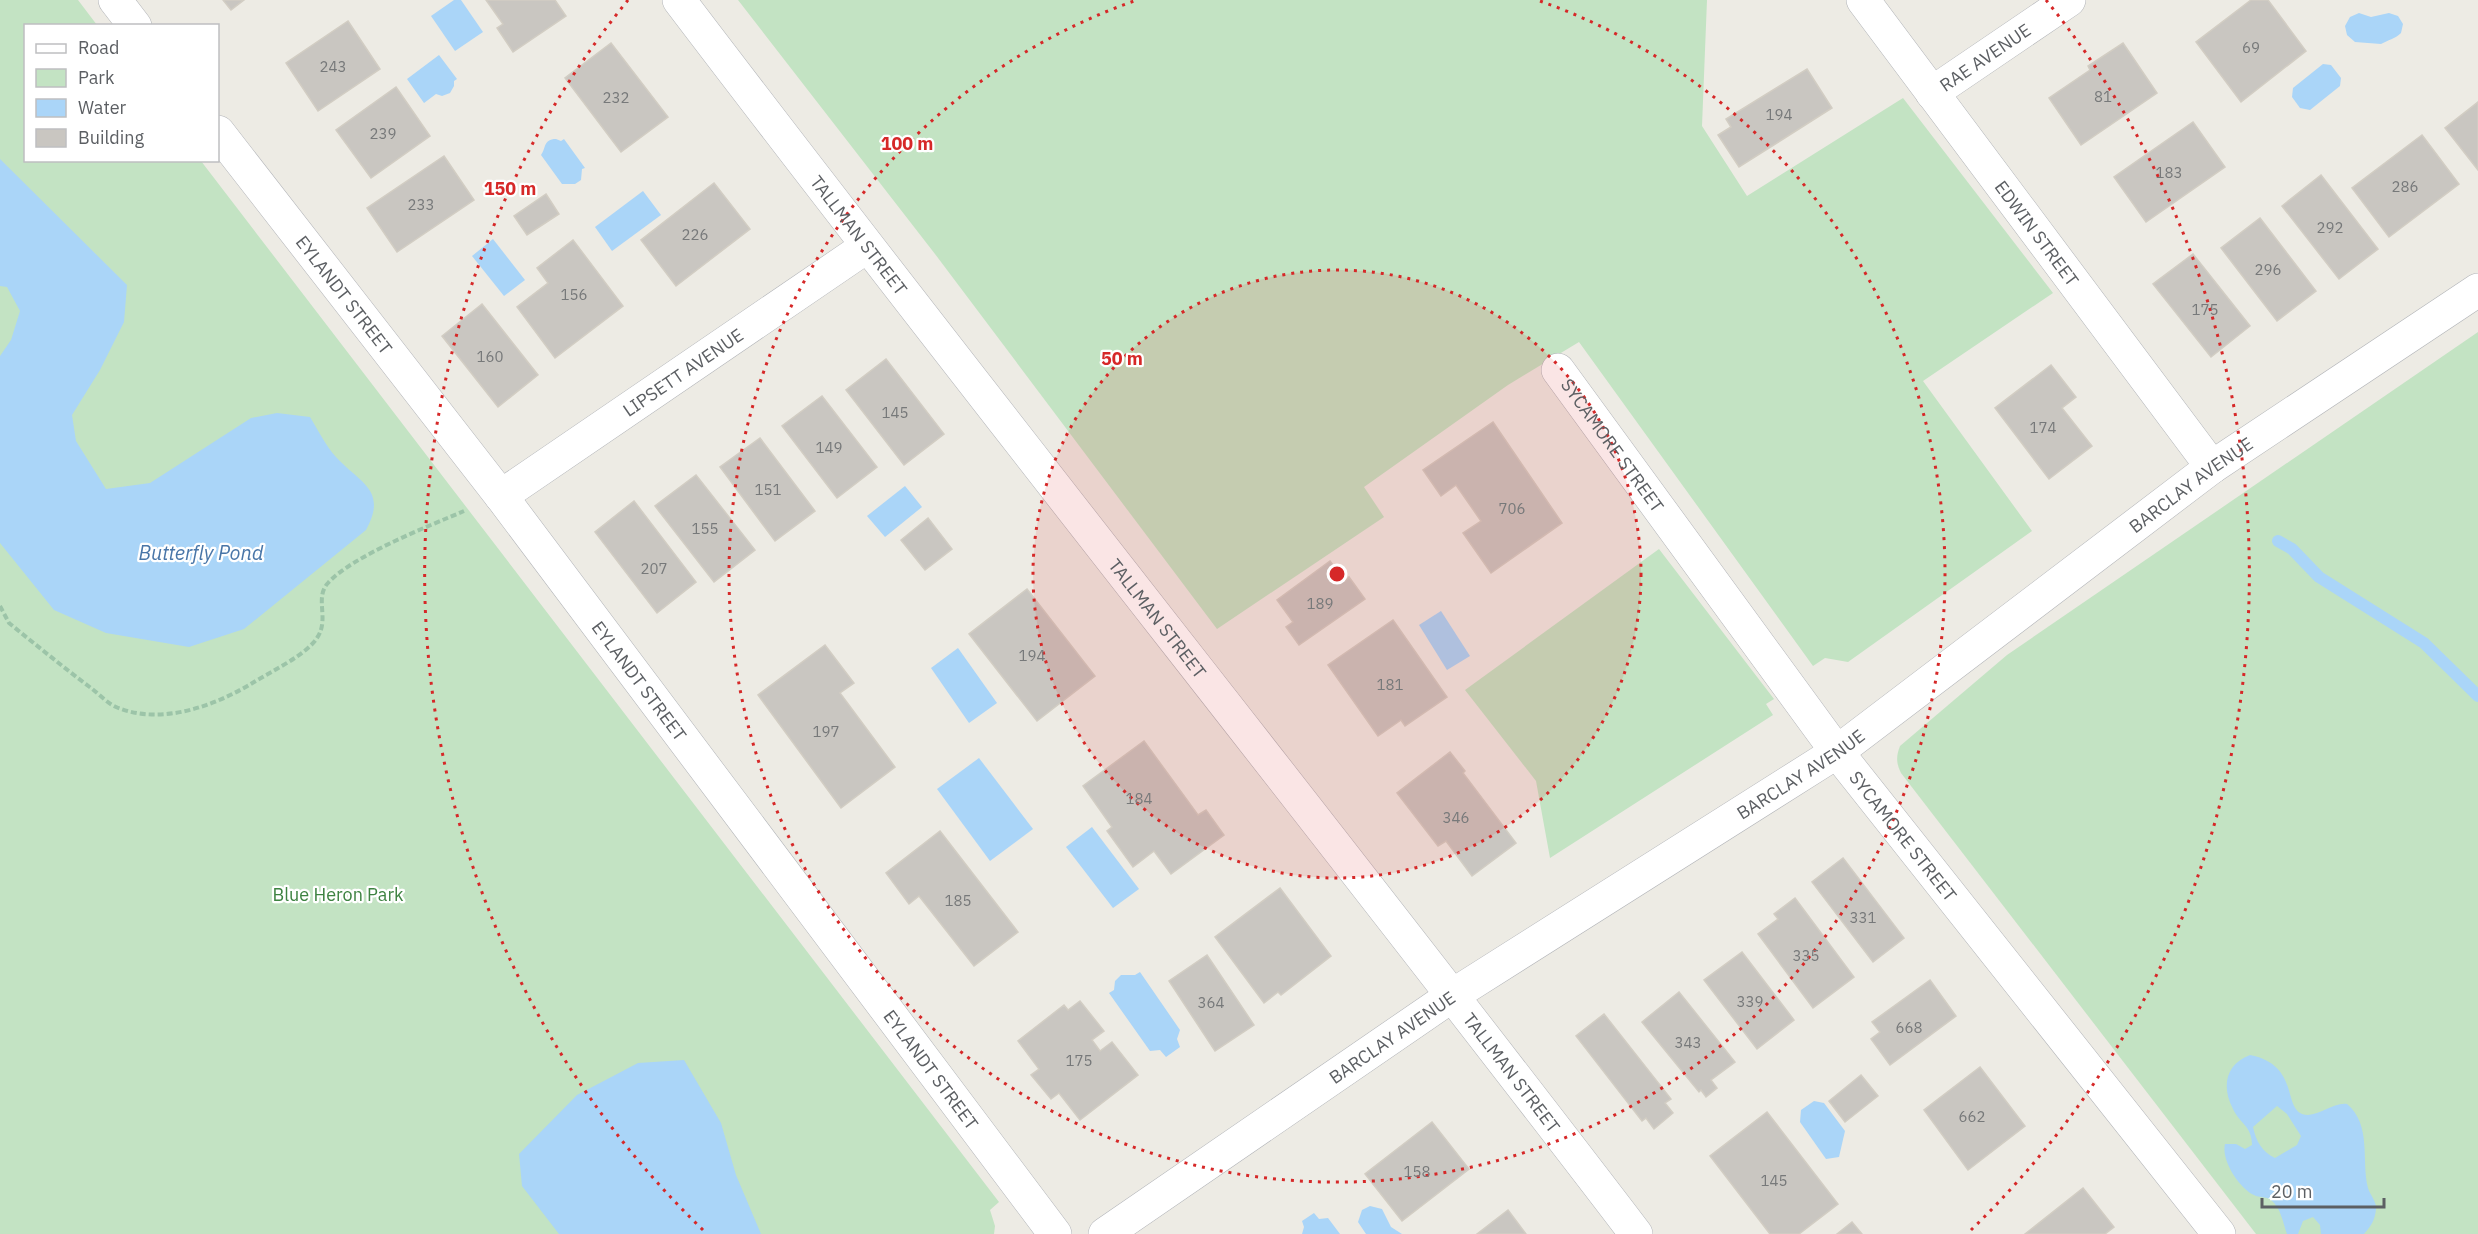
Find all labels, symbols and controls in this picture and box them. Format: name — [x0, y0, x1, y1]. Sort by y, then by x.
street label: RAE AVENUE — [1935, 18, 2035, 96]
legend — [24, 24, 219, 162]
text: Road — [78, 36, 119, 59]
house number: 69 — [2242, 38, 2260, 57]
house number: 243 — [319, 57, 347, 76]
text: Park — [78, 66, 115, 89]
house number: 81 — [2094, 87, 2112, 106]
house number: 232 — [602, 88, 630, 107]
text: Water — [78, 96, 127, 119]
house number: 194 — [1765, 105, 1793, 124]
house number: 239 — [369, 124, 397, 143]
text: Building — [78, 126, 145, 149]
text: 100 m — [881, 132, 933, 155]
house number: 183 — [2155, 163, 2183, 182]
street label: TALLMAN STREET — [806, 170, 913, 299]
street label: EDWIN STREET — [1990, 176, 2084, 291]
text: 150 m — [484, 177, 536, 200]
house number: 286 — [2391, 177, 2419, 196]
house number: 233 — [407, 195, 435, 214]
house number: 292 — [2316, 218, 2344, 237]
house number: 226 — [681, 225, 709, 244]
street label: EYLANDT STREET — [291, 231, 398, 359]
house number: 296 — [2254, 260, 2282, 279]
house number: 156 — [560, 285, 588, 304]
house number: 175 — [2191, 300, 2219, 319]
street label: LIPSETT AVENUE — [618, 323, 748, 421]
house number: 160 — [476, 347, 504, 366]
text: 50 m — [1101, 347, 1143, 370]
street label: SYCAMORE STREET — [1556, 374, 1669, 517]
house number: 145 — [881, 403, 909, 422]
house number: 174 — [2029, 418, 2057, 437]
street label: BARCLAY AVENUE — [2124, 432, 2257, 538]
house number: 149 — [815, 438, 843, 457]
house number: 151 — [754, 480, 782, 499]
house number: 706 — [1498, 499, 1526, 518]
house number: 155 — [691, 519, 719, 538]
water label: Butterfly Pond — [139, 539, 264, 566]
street label: TALLMAN STREET — [1104, 554, 1212, 683]
house number: 207 — [640, 559, 668, 578]
centre of rings — [1327, 564, 1347, 584]
house number: 189 — [1306, 594, 1334, 613]
street label: EYLANDT STREET — [587, 616, 692, 745]
house number: 194 — [1018, 646, 1046, 665]
house number: 181 — [1376, 675, 1404, 694]
house number: 197 — [812, 722, 840, 741]
street label: BARCLAY AVENUE — [1732, 724, 1869, 824]
street label: SYCAMORE STREET — [1845, 766, 1962, 906]
house number: 184 — [1125, 789, 1153, 808]
house number: 346 — [1442, 808, 1470, 827]
park label: Blue Heron Park — [272, 883, 404, 906]
house number: 185 — [944, 891, 972, 910]
house number: 331 — [1849, 908, 1877, 927]
house number: 335 — [1792, 946, 1820, 965]
street label: BARCLAY AVENUE — [1324, 986, 1459, 1088]
house number: 339 — [1736, 992, 1764, 1011]
house number: 364 — [1197, 993, 1225, 1012]
street label: EYLANDT STREET — [879, 1005, 984, 1134]
street label: TALLMAN STREET — [1458, 1008, 1565, 1137]
house number: 668 — [1895, 1018, 1923, 1037]
house number: 343 — [1674, 1033, 1702, 1052]
house number: 175 — [1065, 1051, 1093, 1070]
house number: 662 — [1958, 1107, 1986, 1126]
house number: 158 — [1403, 1162, 1431, 1181]
house number: 145 — [1760, 1171, 1788, 1190]
scale bar — [2262, 1171, 2384, 1209]
text: 20 m — [2271, 1180, 2313, 1203]

